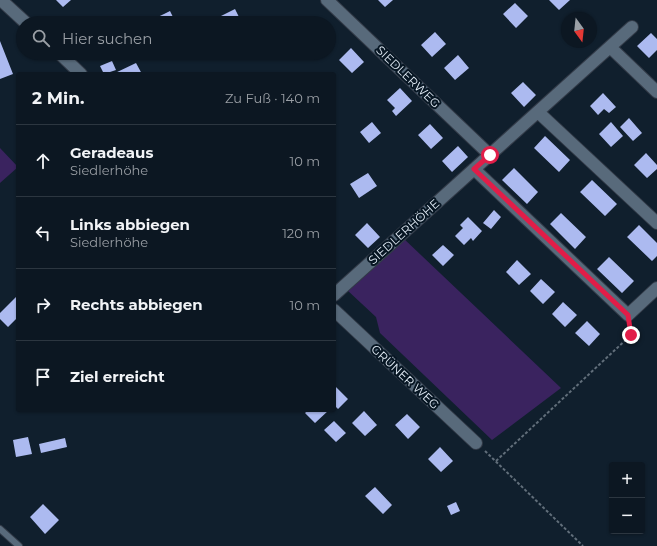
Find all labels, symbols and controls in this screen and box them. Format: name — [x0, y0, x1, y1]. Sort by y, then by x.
north arrow — [561, 12, 597, 48]
search box — [16, 16, 336, 60]
icon: search — [30, 27, 52, 49]
text: Hier suchen — [62, 29, 152, 48]
street label: SIEDLERWEG — [373, 42, 443, 111]
text: 2 Min. — [32, 88, 84, 108]
text: Zu Fuß · 140 m — [225, 90, 320, 106]
text: Geradeaus — [70, 143, 153, 162]
route start — [481, 146, 499, 164]
icon: ahead — [32, 150, 54, 172]
text: 10 m — [290, 153, 320, 169]
text: Siedlerhöhe — [70, 162, 148, 178]
street label: SIEDLERHÖHE — [365, 196, 442, 267]
text: Links abbiegen — [70, 215, 190, 234]
icon: left — [32, 222, 54, 244]
text: 120 m — [282, 225, 320, 241]
text: Siedlerhöhe — [70, 234, 148, 250]
icon: right — [32, 294, 54, 316]
text: Rechts abbiegen — [70, 295, 203, 314]
text: 10 m — [290, 297, 320, 313]
route end — [622, 326, 640, 344]
street label: GRÜNER WEG — [368, 341, 442, 412]
icon: arrive — [32, 366, 54, 388]
text: Ziel erreicht — [70, 367, 165, 386]
map controls — [609, 462, 645, 534]
button: + — [609, 462, 645, 498]
button: − — [609, 498, 645, 534]

